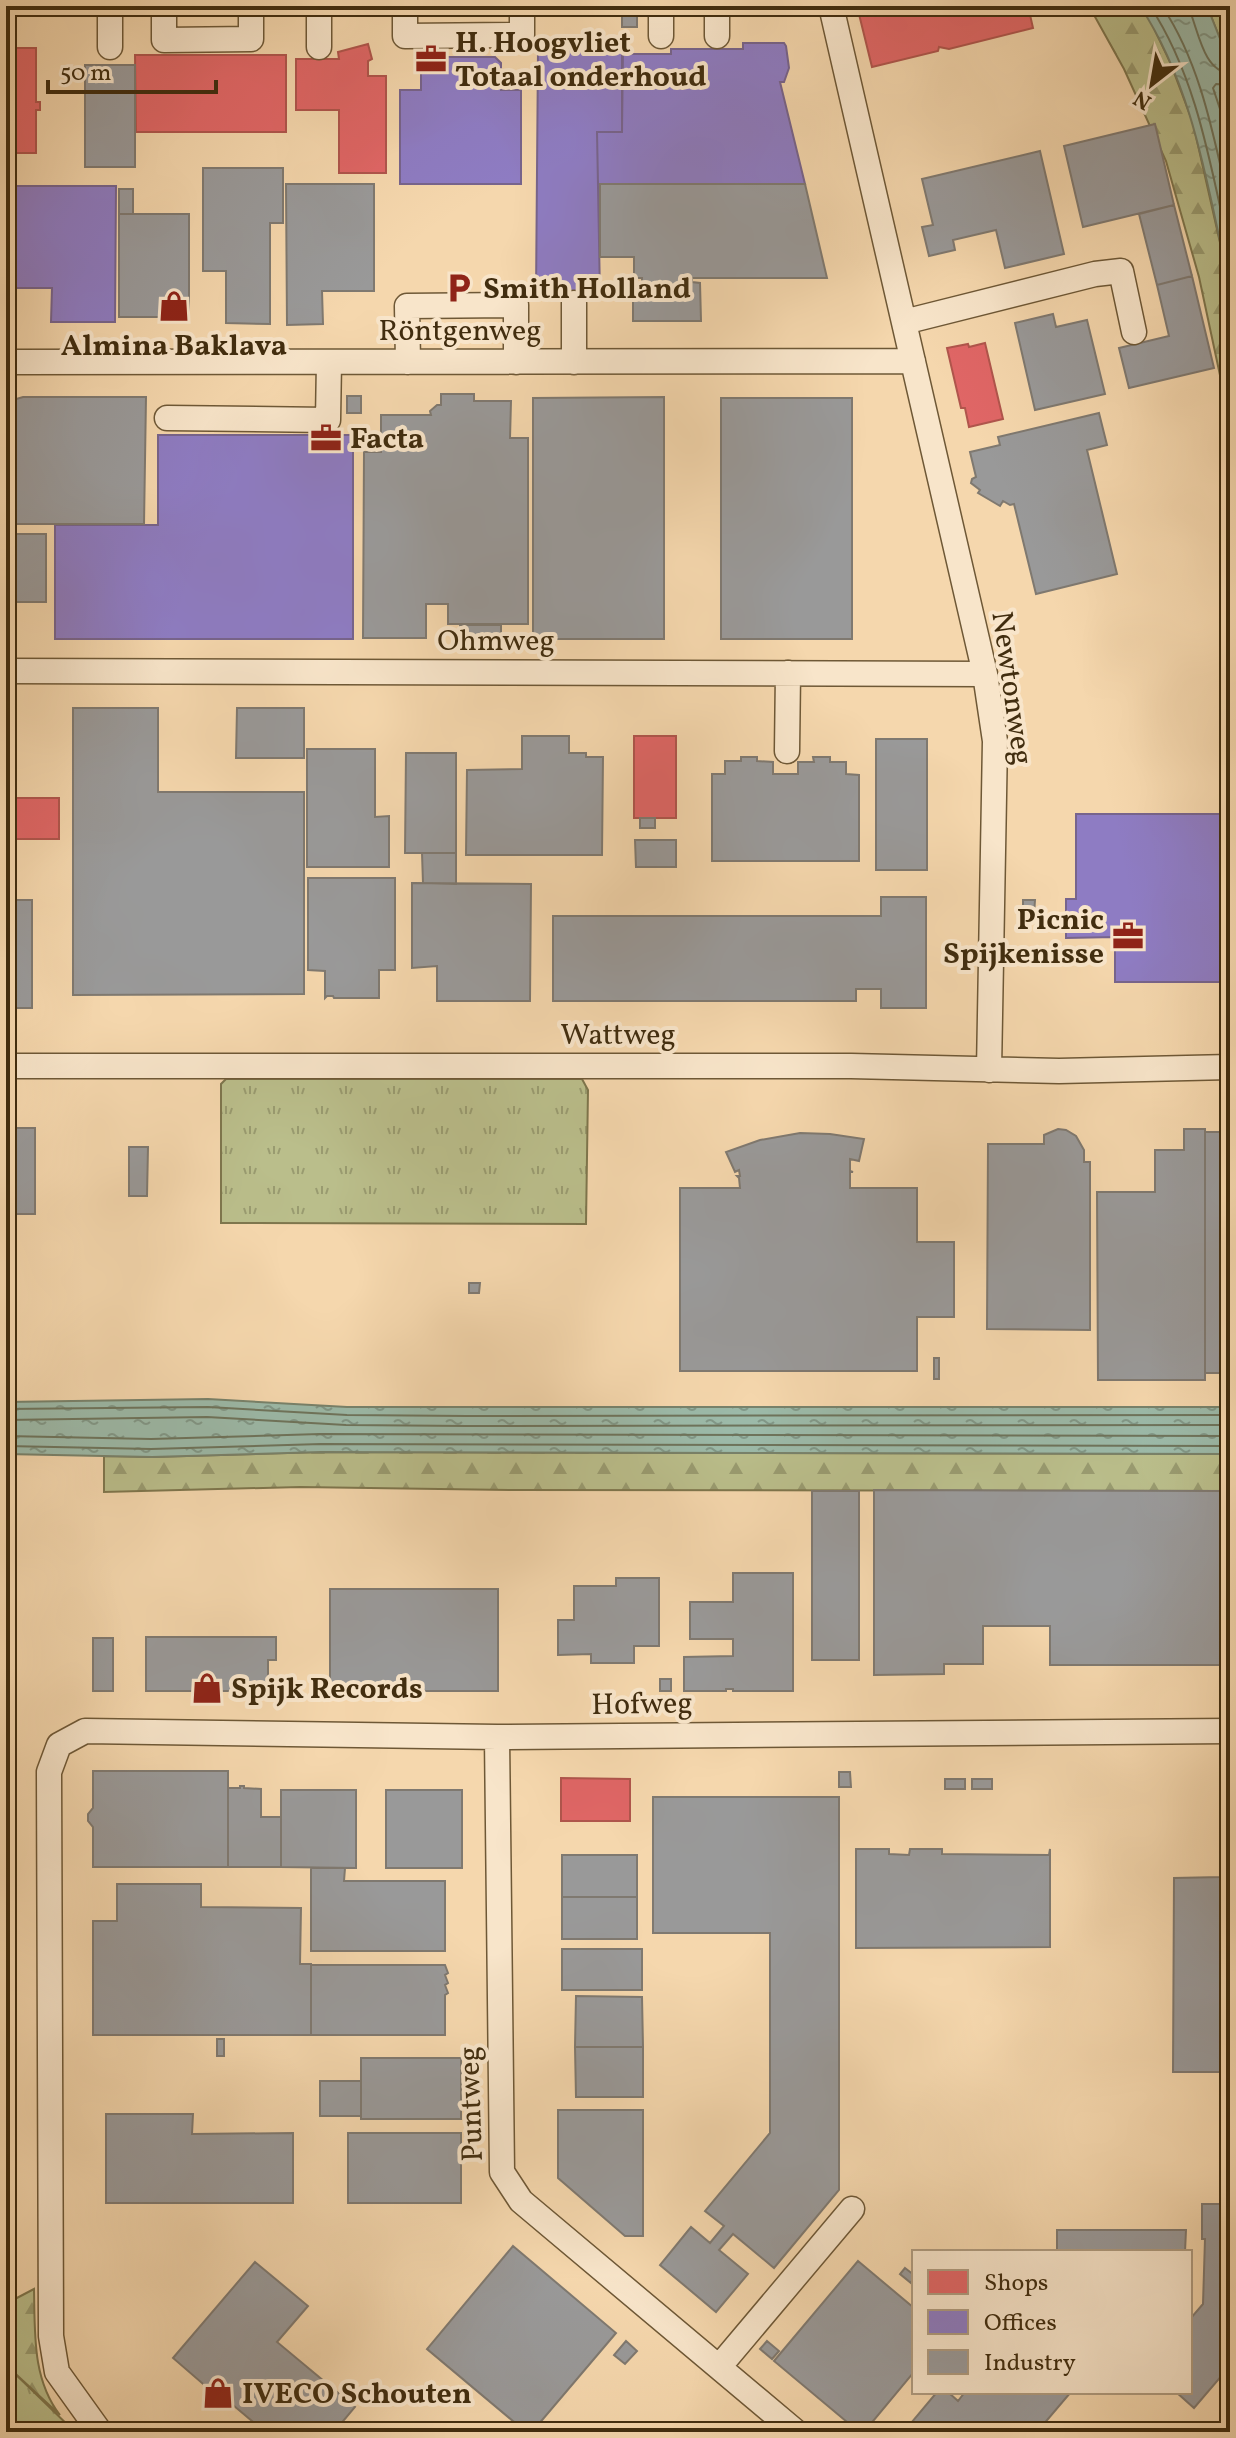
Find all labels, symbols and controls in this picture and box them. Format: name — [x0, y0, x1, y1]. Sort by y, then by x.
place label: H. Hoogvliet Totaal onderhoud — [455, 23, 706, 99]
office icon: H. Hoogvliet Totaal onderhoud — [414, 42, 448, 76]
scale bar — [48, 44, 216, 94]
north arrow — [1112, 44, 1192, 124]
text: 50 m — [60, 57, 112, 91]
text: N — [1128, 82, 1158, 116]
place label: Smith Holland — [483, 269, 691, 311]
parking icon: Smith Holland — [442, 271, 476, 305]
shop icon: Almina Baklava — [157, 289, 191, 323]
street label: Röntgenweg — [378, 311, 542, 353]
place label: Almina Baklava — [61, 326, 287, 368]
place label: Facta — [350, 419, 424, 461]
office icon: Facta — [309, 421, 343, 455]
street label: Newtonweg — [979, 609, 1043, 768]
street label: Ohmweg — [437, 621, 555, 663]
place label: Picnic Spijkenisse — [943, 900, 1104, 976]
office icon: Picnic Spijkenisse — [1111, 919, 1145, 953]
street label: Wattweg — [560, 1015, 676, 1057]
place label: Spijk Records — [231, 1669, 423, 1711]
shop icon: Spijk Records — [190, 1671, 224, 1705]
street label: Hofweg — [591, 1683, 693, 1727]
street label: Puntweg — [449, 2046, 495, 2162]
legend — [912, 2250, 1192, 2394]
text: Shops — [984, 2267, 1048, 2301]
text: Offices — [984, 2307, 1057, 2341]
text: Industry — [984, 2347, 1076, 2381]
place label: IVECO Schouten — [242, 2374, 472, 2416]
shop icon: IVECO Schouten — [201, 2376, 235, 2410]

